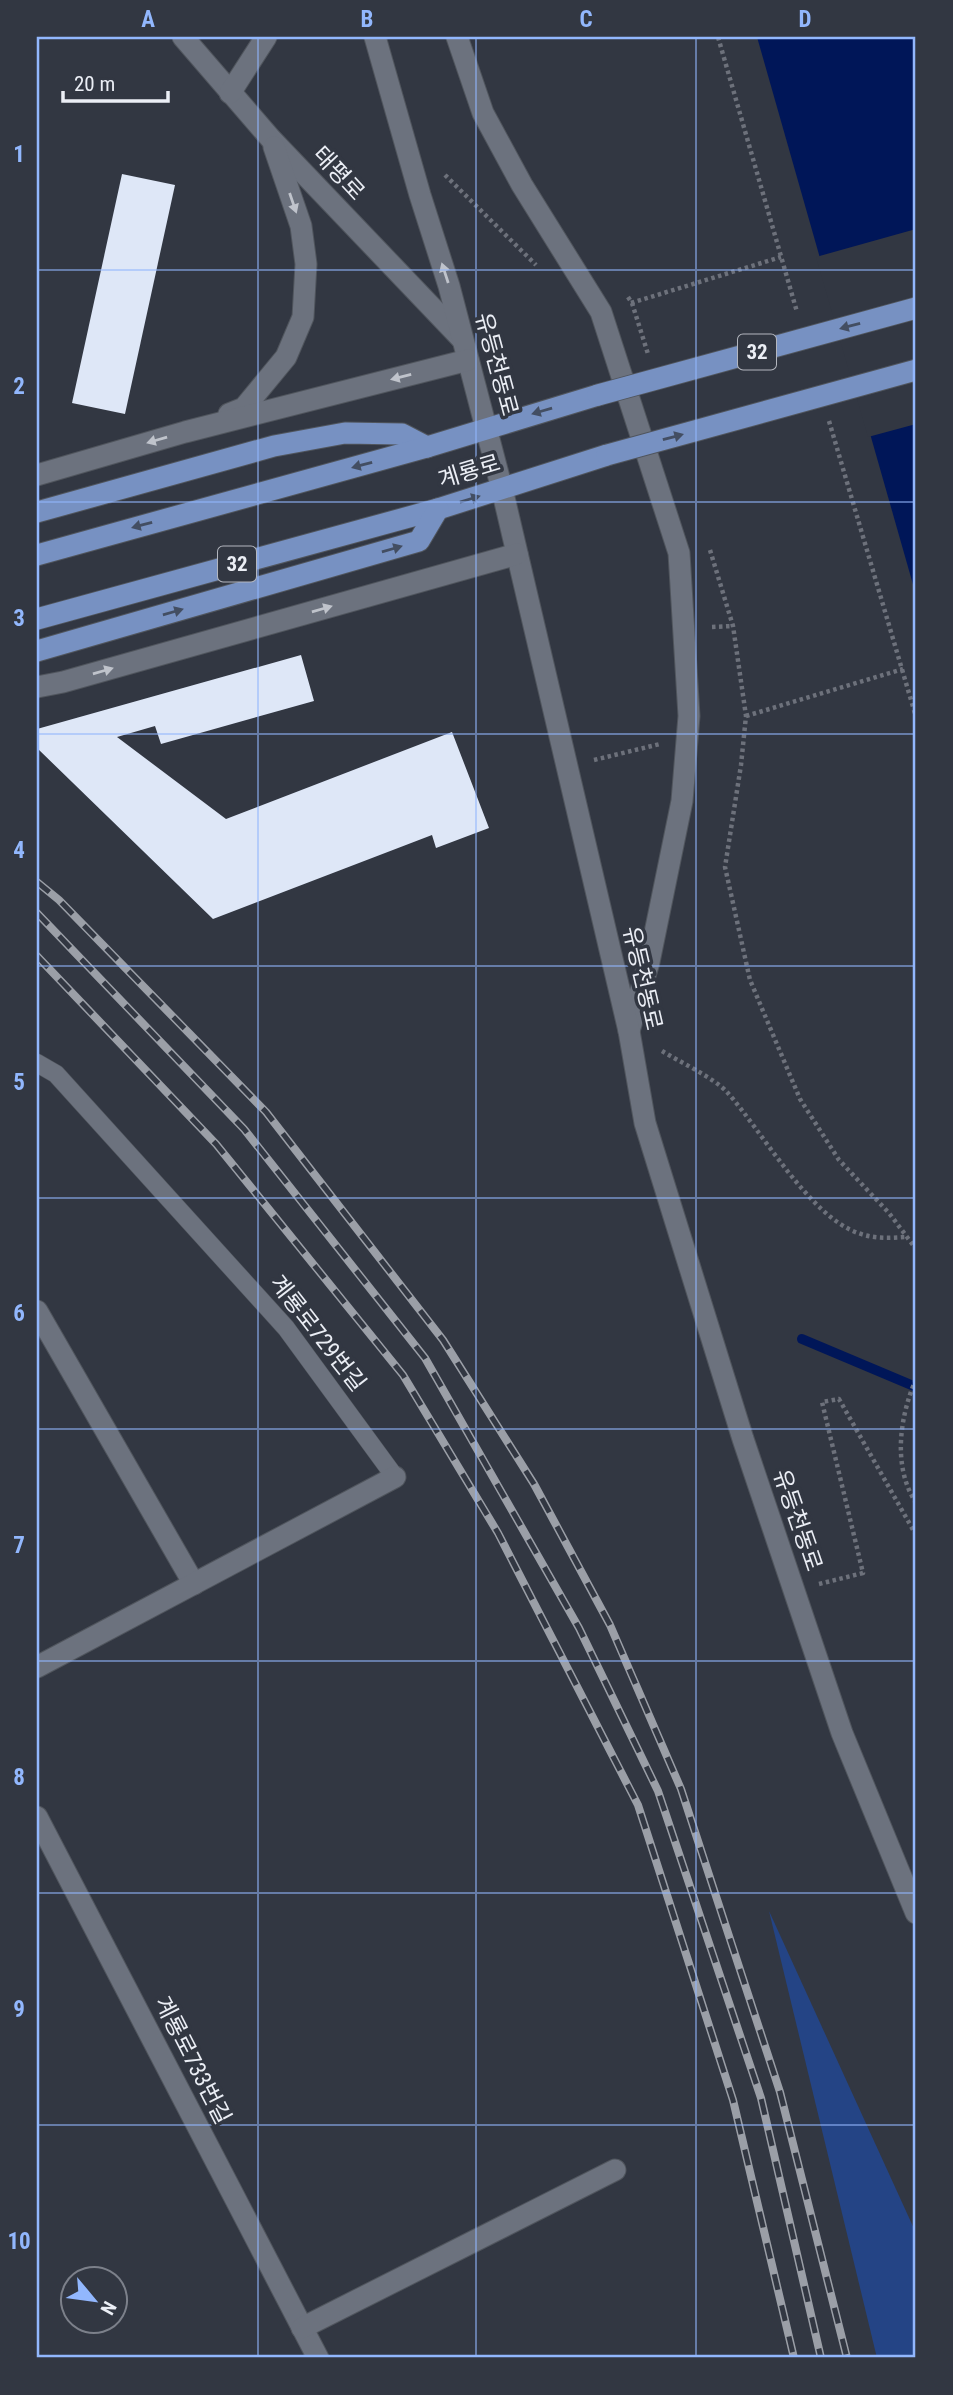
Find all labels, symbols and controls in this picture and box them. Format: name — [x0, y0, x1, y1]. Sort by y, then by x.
text: A — [141, 6, 155, 33]
text: B — [361, 6, 373, 33]
text: C — [579, 6, 593, 33]
text: D — [799, 6, 812, 33]
scale bar — [63, 60, 168, 104]
text: 20 m — [74, 72, 115, 96]
text: 1 — [13, 141, 25, 168]
street label: 태평로 — [307, 141, 370, 206]
one-way arrow — [288, 193, 299, 214]
one-way arrow — [439, 263, 449, 284]
street label: 유등천동로 — [470, 310, 523, 419]
one-way arrow — [839, 321, 861, 332]
road number: 32 — [738, 334, 776, 370]
one-way arrow — [390, 372, 412, 383]
text: 2 — [13, 373, 25, 400]
one-way arrow — [532, 407, 553, 417]
one-way arrow — [662, 431, 684, 442]
one-way arrow — [147, 435, 168, 445]
street label: 계룡로 — [435, 449, 503, 494]
one-way arrow — [350, 460, 372, 471]
one-way arrow — [460, 493, 481, 503]
one-way arrow — [132, 521, 153, 531]
one-way arrow — [381, 543, 402, 553]
road number: 32 — [218, 546, 256, 582]
one-way arrow — [312, 603, 333, 613]
text: 3 — [13, 605, 25, 632]
one-way arrow — [163, 606, 184, 616]
one-way arrow — [93, 665, 114, 675]
text: 4 — [13, 837, 25, 864]
street label: 유등천동로 — [617, 924, 668, 1033]
text: 5 — [13, 1069, 25, 1096]
street label: 계룡로729번길 — [264, 1270, 371, 1397]
text: 6 — [13, 1300, 25, 1327]
street label: 유등천동로 — [768, 1466, 828, 1575]
text: 7 — [13, 1532, 25, 1559]
text: 8 — [13, 1764, 25, 1791]
street label: 계룡로733번길 — [149, 1992, 236, 2129]
text: 9 — [13, 1996, 25, 2023]
text: 10 — [7, 2228, 31, 2255]
north arrow — [60, 2266, 130, 2336]
text: N — [96, 2297, 121, 2319]

